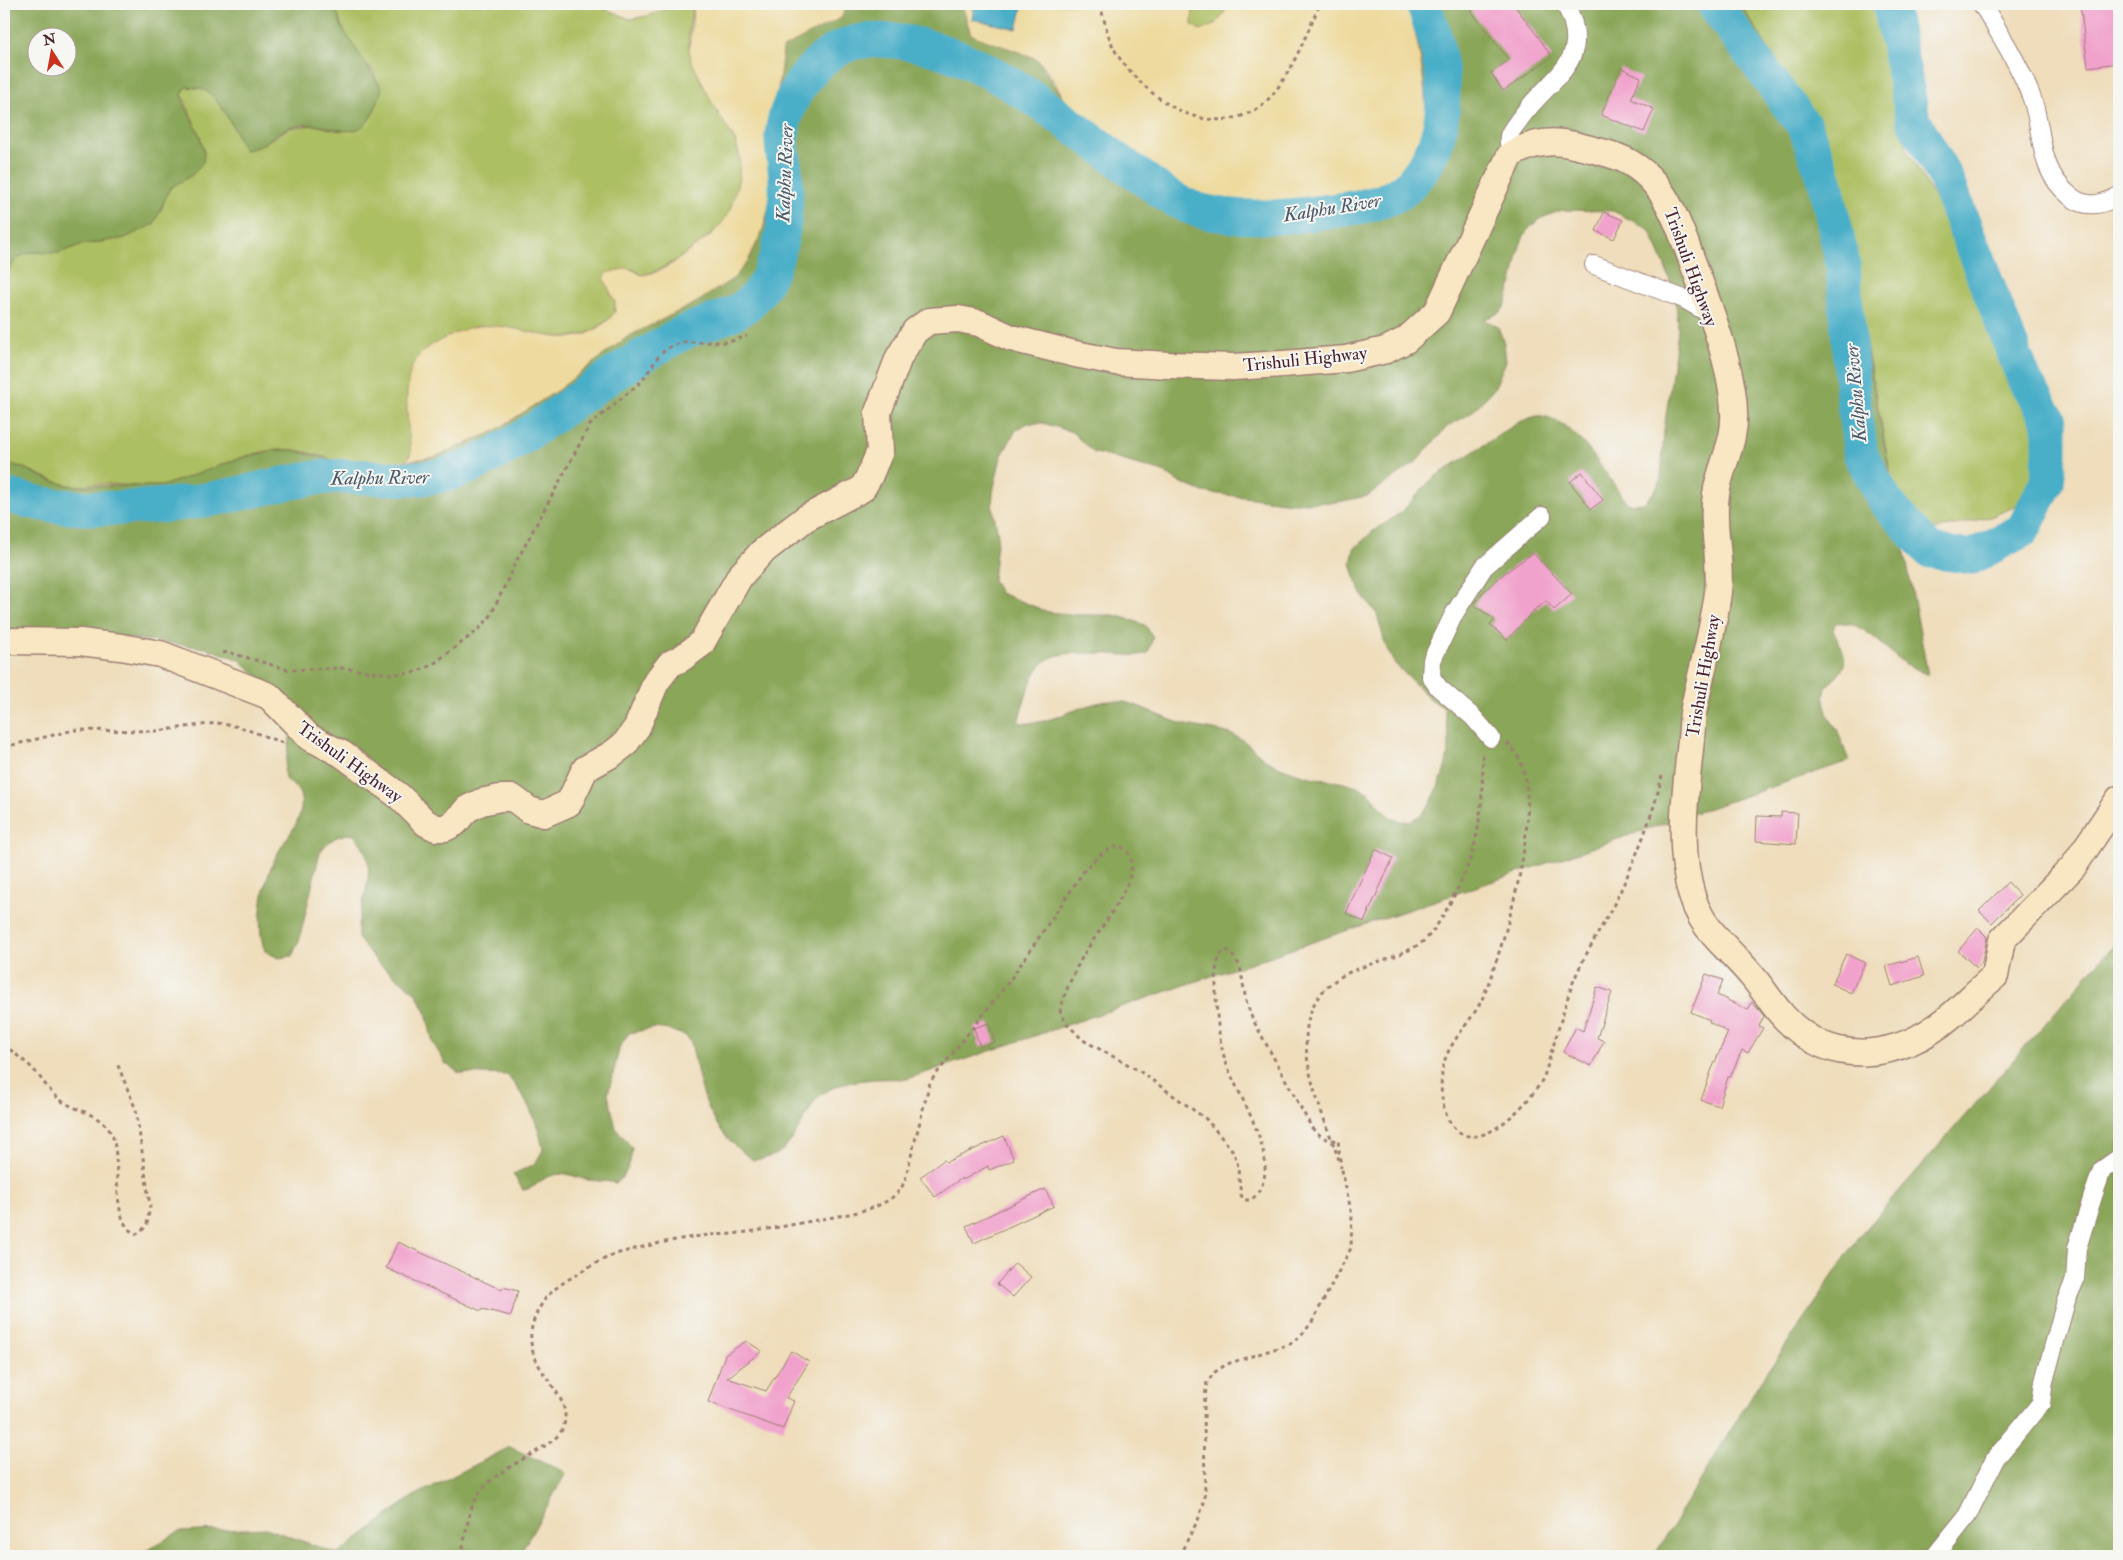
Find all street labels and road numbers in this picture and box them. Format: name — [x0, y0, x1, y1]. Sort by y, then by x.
street label: Trishuli Highway — [1658, 205, 1723, 331]
street label: Trishuli Highway — [1242, 341, 1369, 377]
street label: Trishuli Highway — [1681, 612, 1726, 739]
street label: Trishuli Highway — [293, 716, 408, 809]

